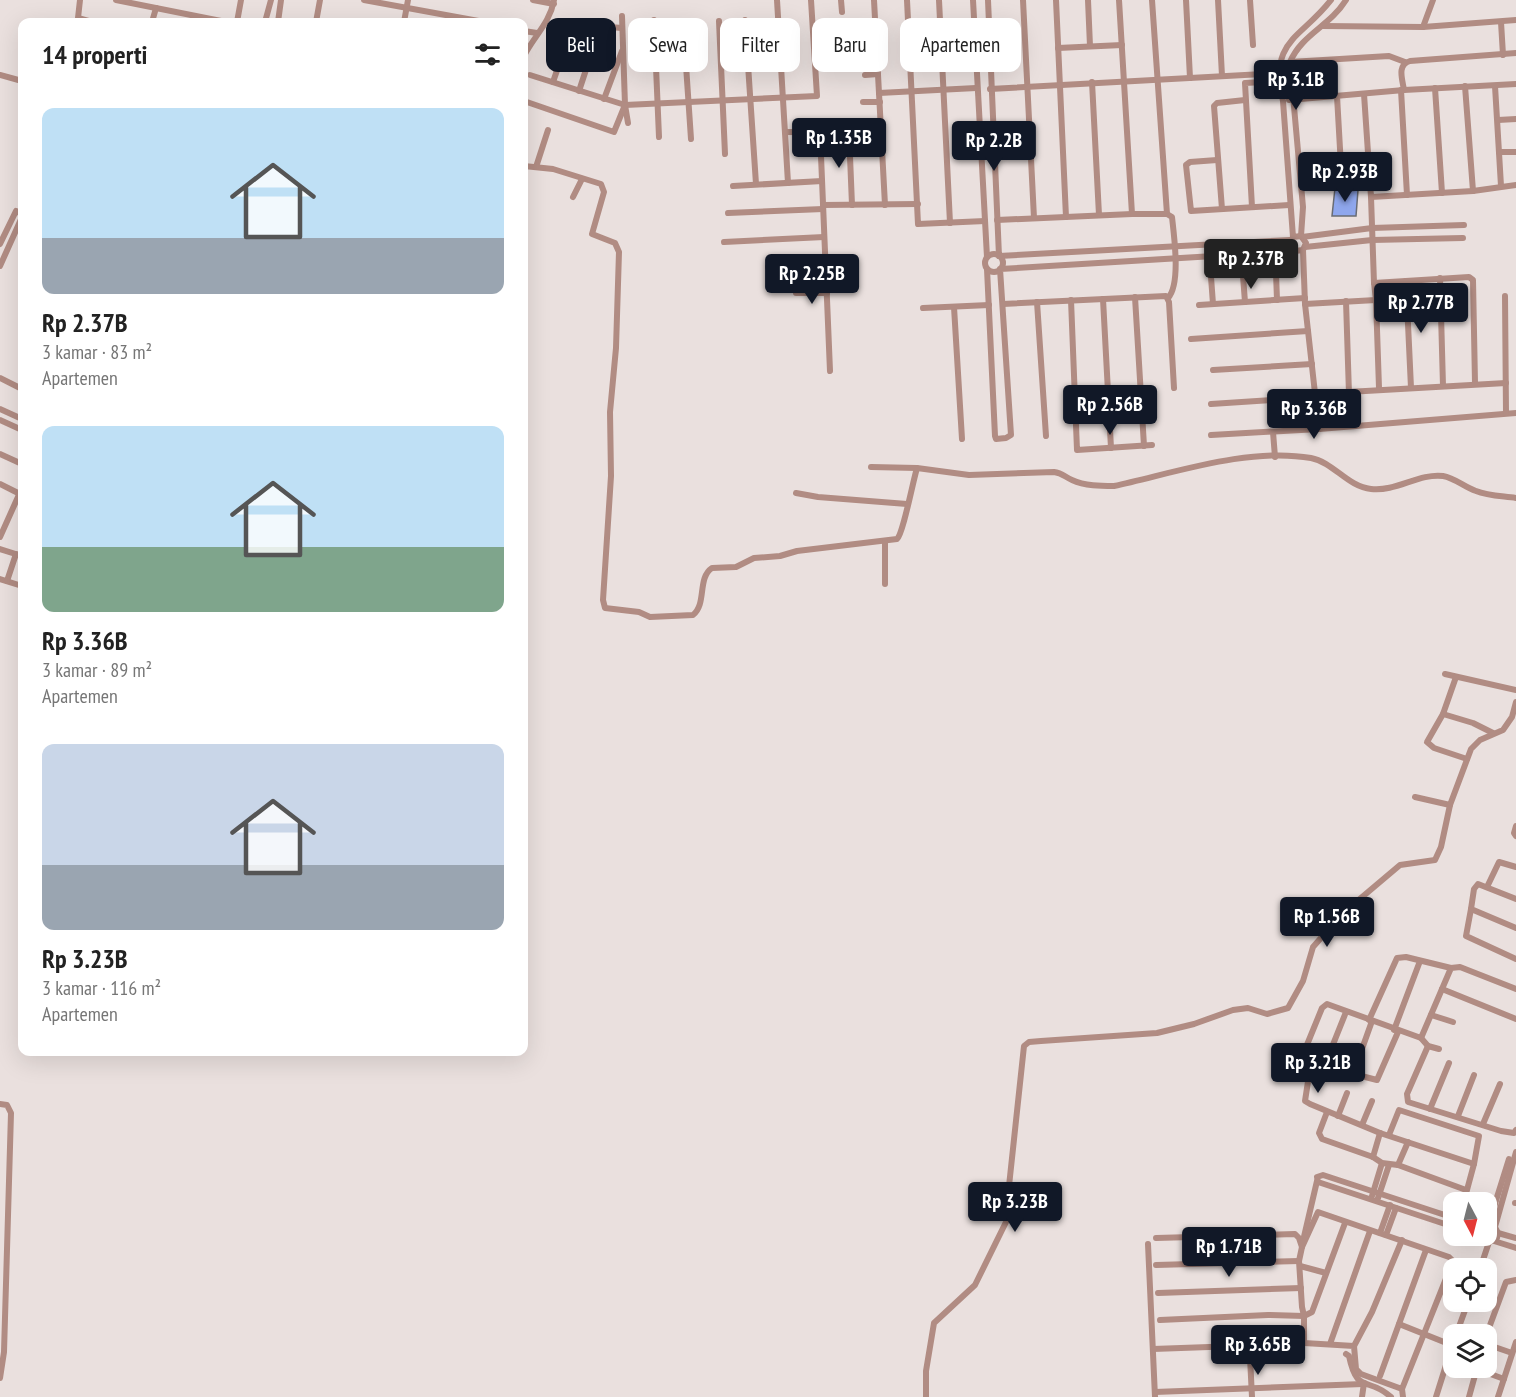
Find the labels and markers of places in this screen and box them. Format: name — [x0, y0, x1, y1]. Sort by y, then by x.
pin: Rp 3.1B — [1241, 60, 1351, 111]
pin: Rp 1.35B — [777, 118, 901, 169]
pin: Rp 2.2B — [939, 121, 1049, 172]
pin: Rp 2.93B — [1283, 152, 1407, 203]
pin: Rp 2.37B — [1189, 239, 1313, 290]
pin: Rp 2.25B — [750, 254, 874, 305]
pin: Rp 2.77B — [1359, 283, 1483, 334]
pin: Rp 2.56B — [1048, 385, 1172, 436]
pin: Rp 3.36B — [1252, 389, 1376, 440]
pin: Rp 1.56B — [1265, 897, 1389, 948]
pin: Rp 3.21B — [1256, 1043, 1380, 1094]
pin: Rp 3.23B — [953, 1182, 1077, 1233]
pin: Rp 1.71B — [1167, 1227, 1291, 1278]
pin: Rp 3.65B — [1196, 1325, 1320, 1376]

